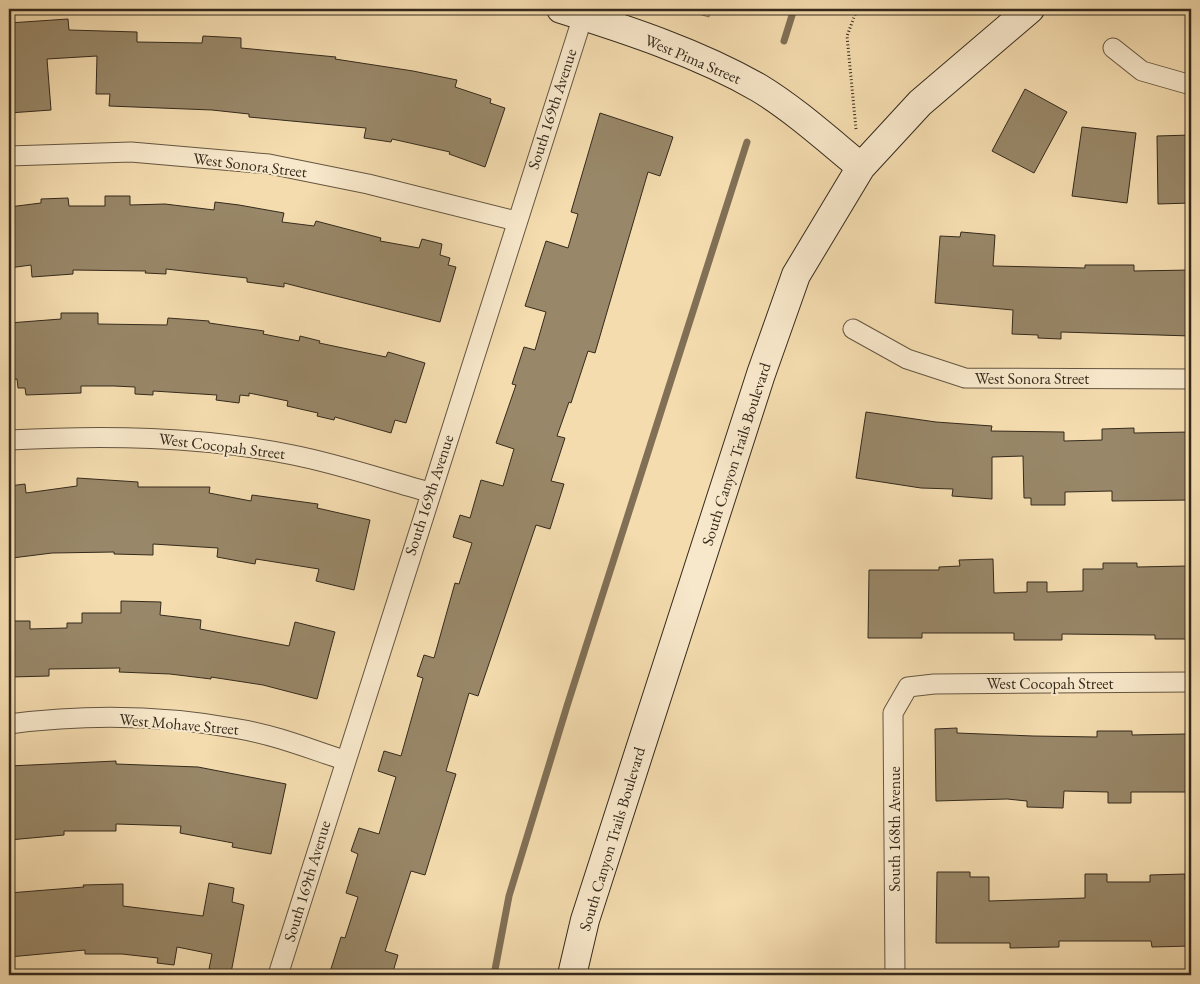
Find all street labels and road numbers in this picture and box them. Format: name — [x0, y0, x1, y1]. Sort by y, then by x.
street label: West Pima Street — [642, 29, 744, 89]
street label: South 169th Avenue — [523, 46, 581, 172]
street label: West Sonora Street — [192, 148, 308, 182]
street label: South Canyon Trails Boulevard — [696, 359, 776, 548]
street label: West Sonora Street — [975, 368, 1089, 389]
street label: West Cocopah Street — [158, 428, 286, 464]
street label: South 169th Avenue — [400, 432, 458, 558]
street label: West Cocopah Street — [986, 673, 1114, 694]
street label: West Mohave Street — [118, 708, 240, 740]
street label: South Canyon Trails Boulevard — [574, 744, 650, 934]
street label: South 168th Avenue — [884, 766, 905, 892]
street label: South 169th Avenue — [279, 818, 335, 944]

